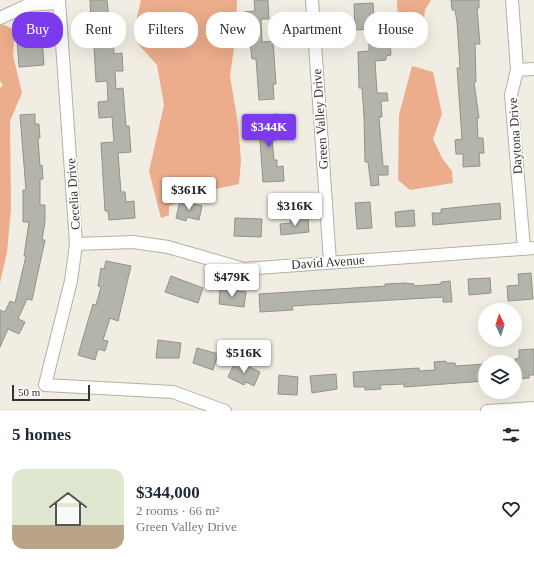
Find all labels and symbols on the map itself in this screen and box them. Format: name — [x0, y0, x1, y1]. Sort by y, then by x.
street label: Green Valley Drive — [309, 68, 331, 170]
street label: Daytona Drive — [505, 97, 525, 175]
pin: $344K — [241, 114, 297, 148]
street label: Cecelia Drive — [63, 157, 83, 230]
pin: $361K — [161, 177, 217, 211]
pin: $316K — [267, 193, 323, 227]
street label: David Avenue — [291, 252, 366, 272]
pin: $479K — [204, 264, 260, 298]
north arrow — [478, 303, 522, 347]
pin: $516K — [216, 340, 272, 374]
scale bar — [12, 383, 90, 402]

